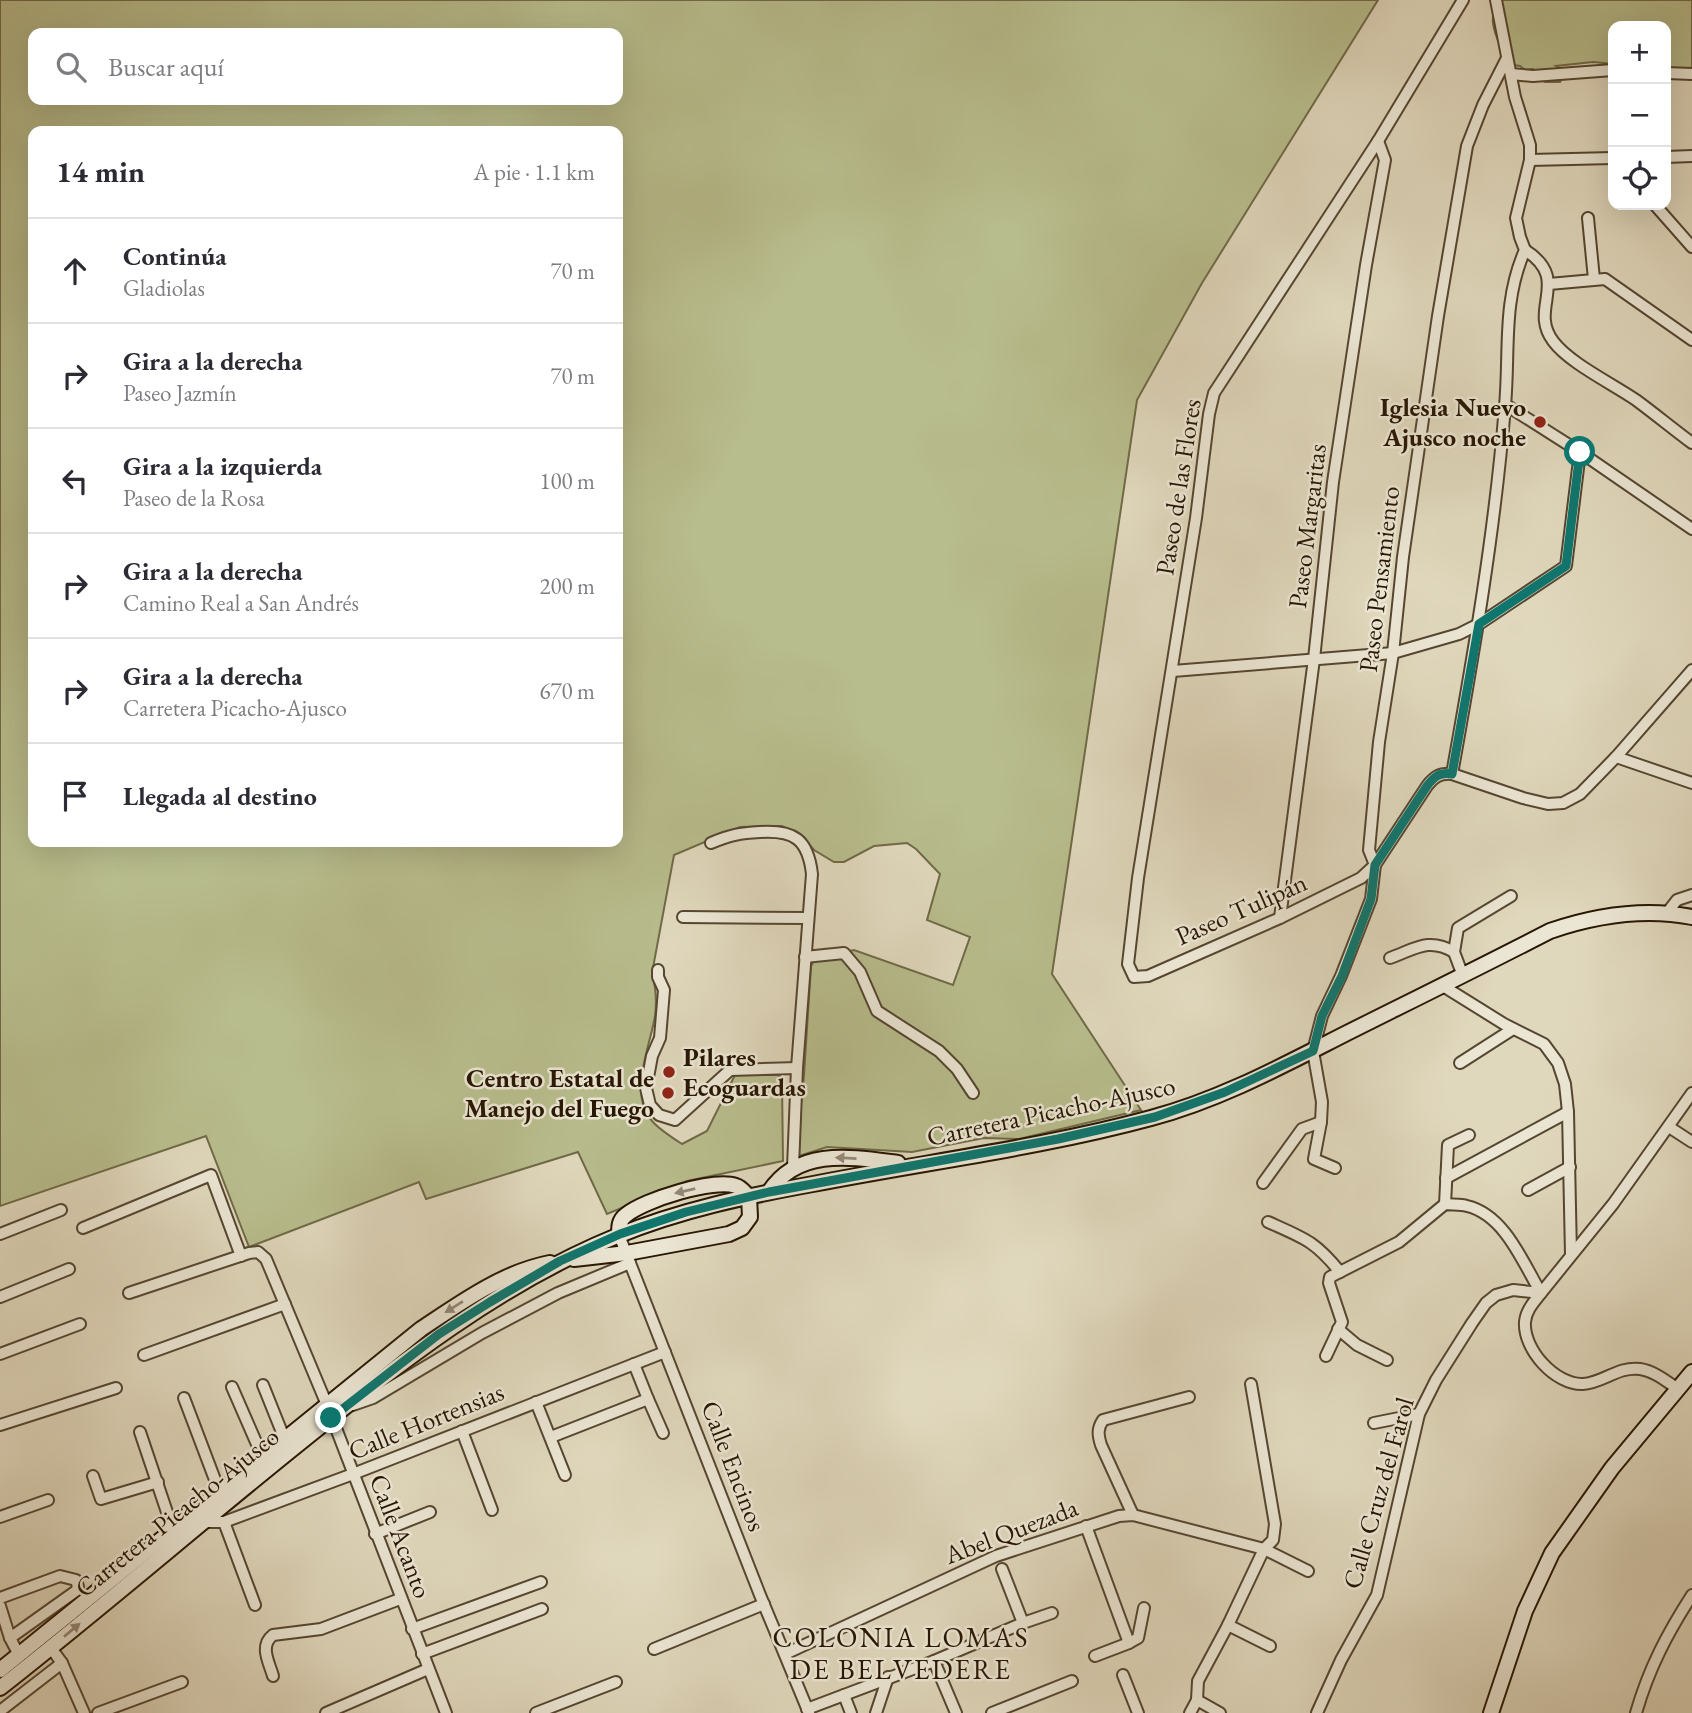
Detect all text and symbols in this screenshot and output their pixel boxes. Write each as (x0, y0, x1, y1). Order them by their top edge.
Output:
map controls (1608, 21, 1671, 210)
button: + (1608, 21, 1671, 84)
search box (28, 28, 623, 105)
icon: search (52, 48, 90, 86)
text: Buscar aquí (108, 50, 224, 84)
button: − (1608, 84, 1671, 147)
button: locate (1608, 147, 1671, 210)
text: 14 min (56, 152, 145, 191)
text: A pie · 1.1 km (473, 157, 595, 187)
text: Continúa (123, 239, 227, 273)
icon: ahead (56, 252, 94, 290)
text: 70 m (550, 256, 595, 286)
text: Gladiolas (123, 273, 205, 303)
text: Gira a la derecha (123, 344, 303, 378)
icon: right (56, 357, 94, 395)
text: 70 m (550, 361, 595, 391)
text: Paseo Jazmín (123, 378, 237, 408)
place label: Iglesia Nuevo Ajusco noche (1380, 390, 1526, 454)
street label: Paseo de las Flores (1147, 396, 1209, 578)
marker: Iglesia Nuevo Ajusco noche (1532, 414, 1548, 430)
route start (1564, 436, 1595, 467)
street label: Paseo Margaritas (1280, 442, 1334, 610)
text: Gira a la izquierda (123, 449, 322, 483)
icon: left (56, 462, 94, 500)
text: 100 m (539, 466, 595, 496)
text: Paseo de la Rosa (123, 483, 265, 513)
street label: Paseo Pensamiento (1351, 484, 1407, 674)
text: Gira a la derecha (123, 554, 303, 588)
icon: right (56, 567, 94, 605)
text: 200 m (539, 571, 595, 601)
text: Camino Real a San Andrés (123, 588, 359, 618)
text: Gira a la derecha (123, 659, 303, 693)
icon: right (56, 672, 94, 710)
text: 670 m (539, 676, 595, 706)
text: Carretera Picacho-Ajusco (123, 693, 347, 723)
icon: arrive (56, 777, 94, 815)
text: Llegada al destino (123, 779, 317, 813)
street label: Paseo Tulipán (1170, 865, 1312, 953)
place label: Pilares Ecoguardas (683, 1040, 806, 1104)
place label: Centro Estatal de Manejo del Fuego (464, 1061, 654, 1125)
marker: Pilares Ecoguardas (661, 1064, 677, 1080)
street label: Carretera Picacho-Ajusco (924, 1068, 1178, 1154)
marker: Centro Estatal de Manejo del Fuego (660, 1085, 676, 1101)
one-way arrow (835, 1153, 857, 1164)
one-way arrow (674, 1186, 696, 1197)
one-way arrow (444, 1301, 464, 1314)
street label: Calle Hortensias (343, 1374, 509, 1468)
street label: Calle Cruz del Farol (1334, 1393, 1422, 1593)
street label: Calle Encinos (694, 1396, 774, 1536)
route end (315, 1402, 346, 1433)
street label: Carretera Picacho-Ajusco (68, 1419, 286, 1605)
street label: Calle Acanto (362, 1469, 440, 1603)
street label: Abel Quezada (938, 1490, 1083, 1572)
district label: COLONIA LOMAS DE BELVEDERE (773, 1619, 1029, 1687)
one-way arrow (64, 1623, 81, 1638)

